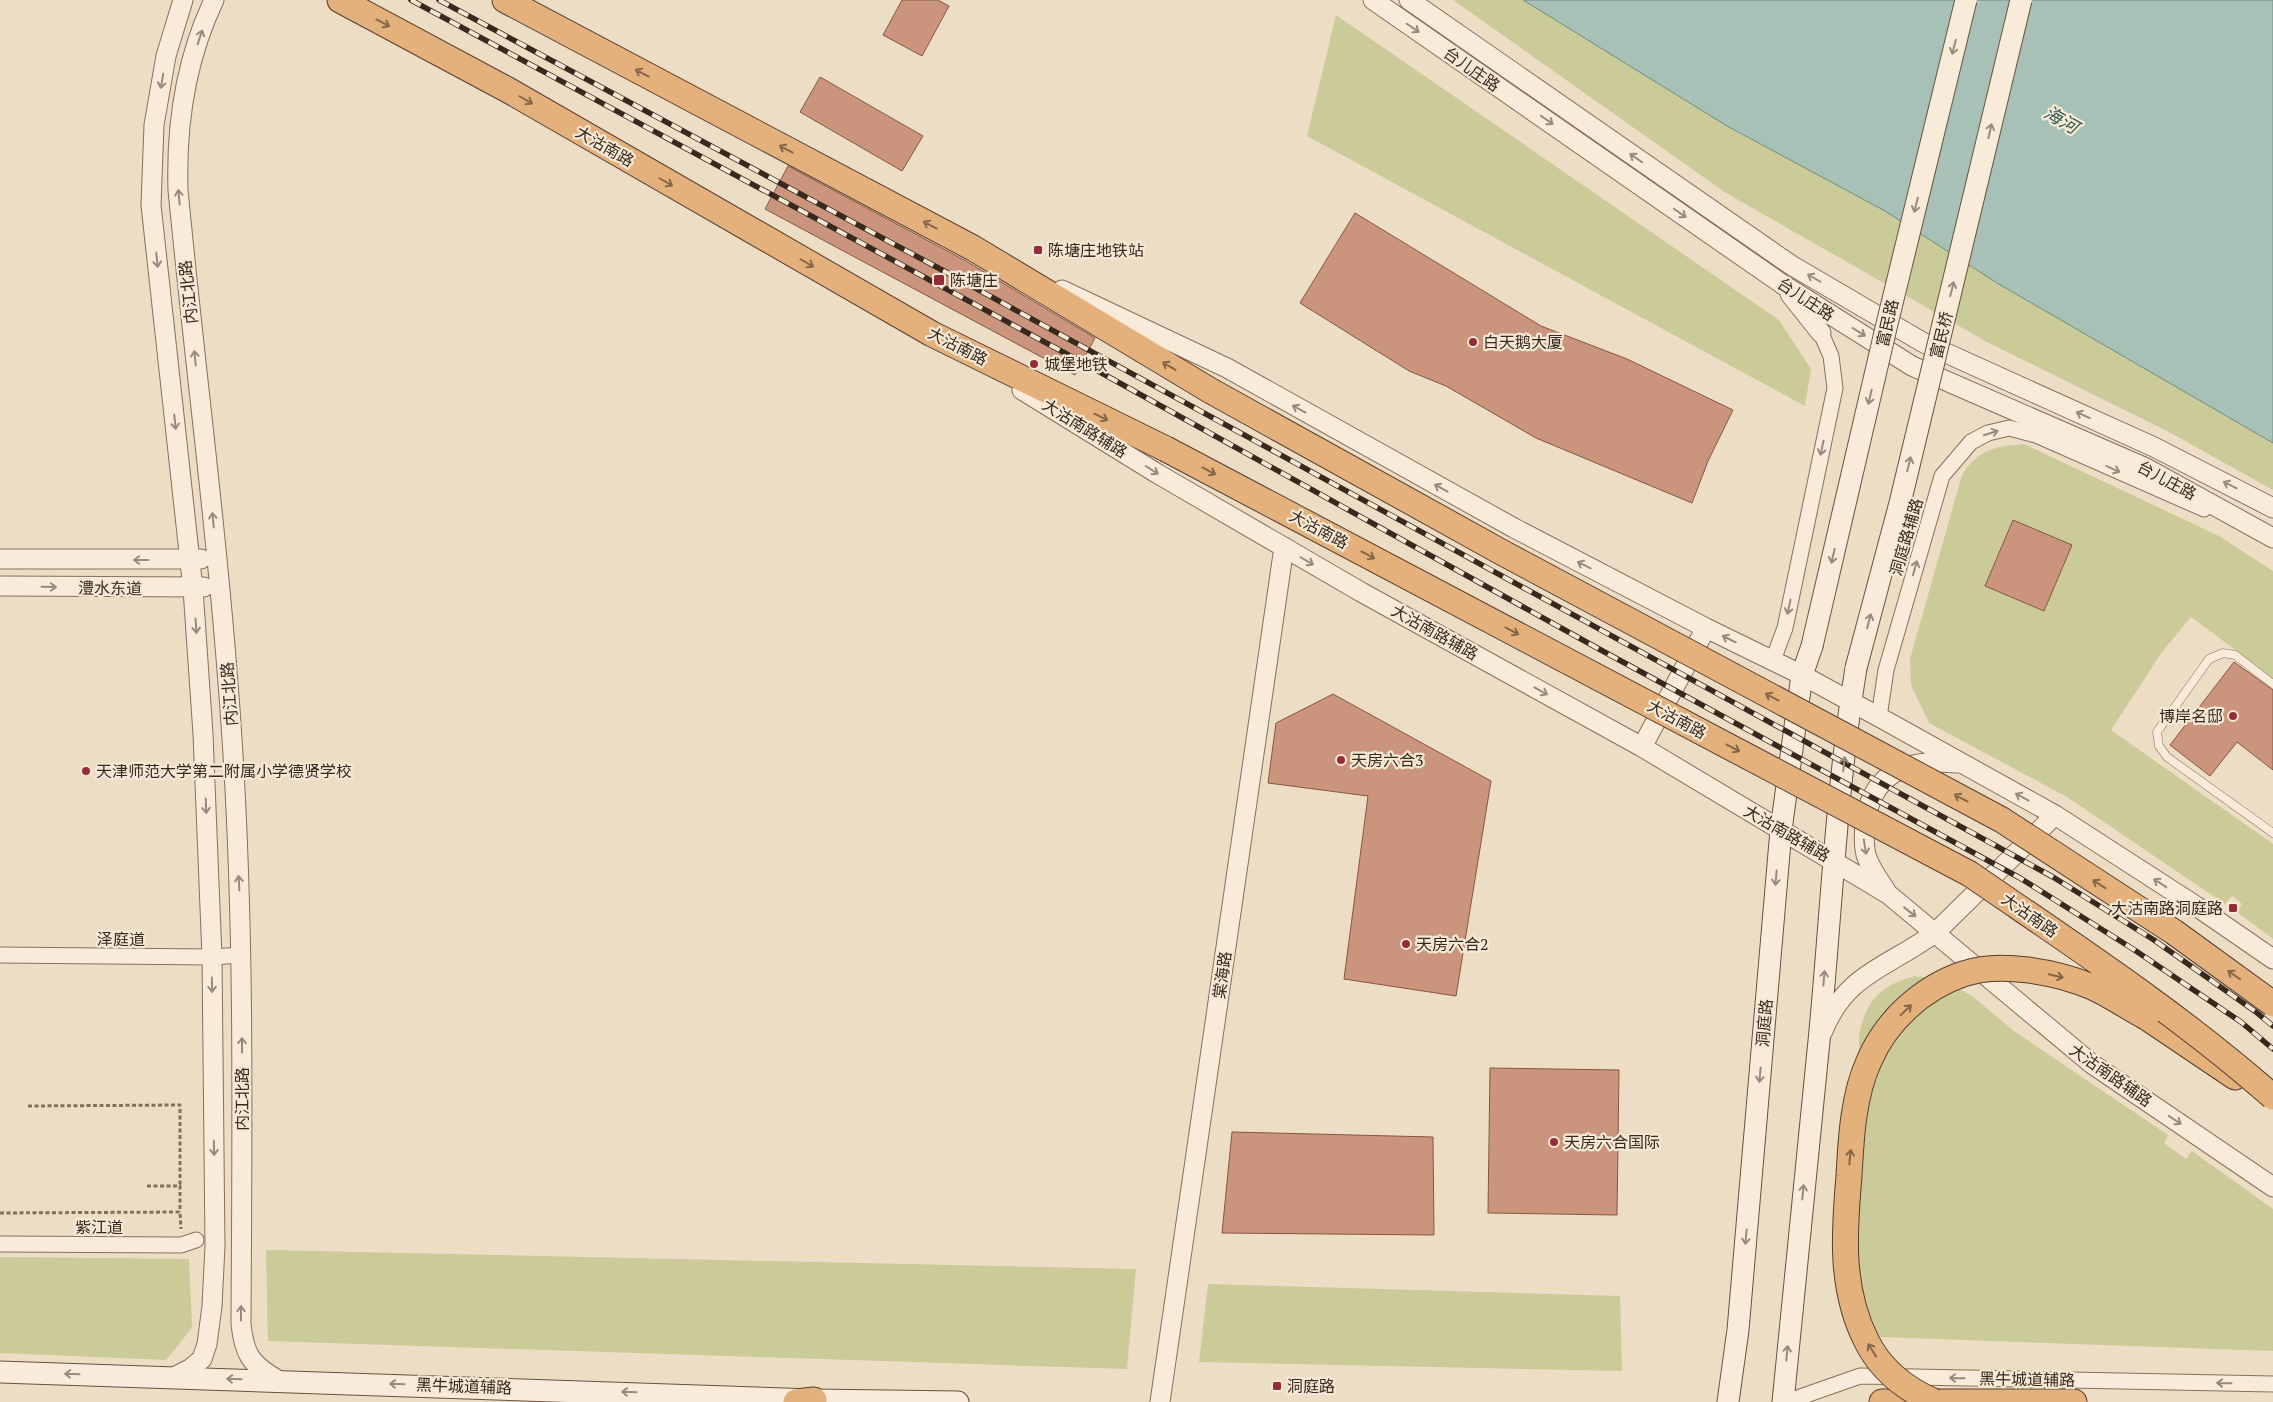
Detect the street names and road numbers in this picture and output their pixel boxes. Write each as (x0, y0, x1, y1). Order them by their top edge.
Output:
street label: 台儿庄路 (1439, 42, 1505, 96)
street label: 大沽南路 (572, 120, 638, 172)
street label: 内江北路 (174, 259, 202, 325)
street label: 台儿庄路 (1773, 272, 1839, 326)
street label: 富民路 (1871, 297, 1903, 349)
street label: 富民桥 (1925, 309, 1957, 361)
street label: 大沽南路 (924, 322, 992, 370)
street label: 大沽南路辅路 (1038, 393, 1132, 463)
street label: 台儿庄路 (2134, 455, 2200, 505)
street label: 洞庭路辅路 (1884, 496, 1928, 578)
street label: 大沽南路 (1286, 504, 1352, 554)
street label: 澧水东道 (78, 576, 142, 600)
street label: 大沽南路辅路 (1388, 599, 1482, 665)
street label: 内江北路 (216, 661, 242, 727)
street label: 大沽南路 (1644, 694, 1710, 744)
street label: 大沽南路辅路 (1740, 799, 1834, 867)
street label: 大沽南路 (1997, 888, 2063, 942)
street label: 泽庭道 (97, 928, 145, 950)
street label: 棠海路 (1208, 950, 1236, 1000)
street label: 洞庭路 (1751, 998, 1777, 1048)
street label: 大沽南路辅路 (2065, 1038, 2157, 1112)
street label: 内江北路 (231, 1067, 253, 1131)
street label: 紫江道 (75, 1216, 123, 1238)
street label: 黑牛城道辅路 (1979, 1367, 2075, 1391)
street label: 黑牛城道辅路 (416, 1373, 512, 1399)

